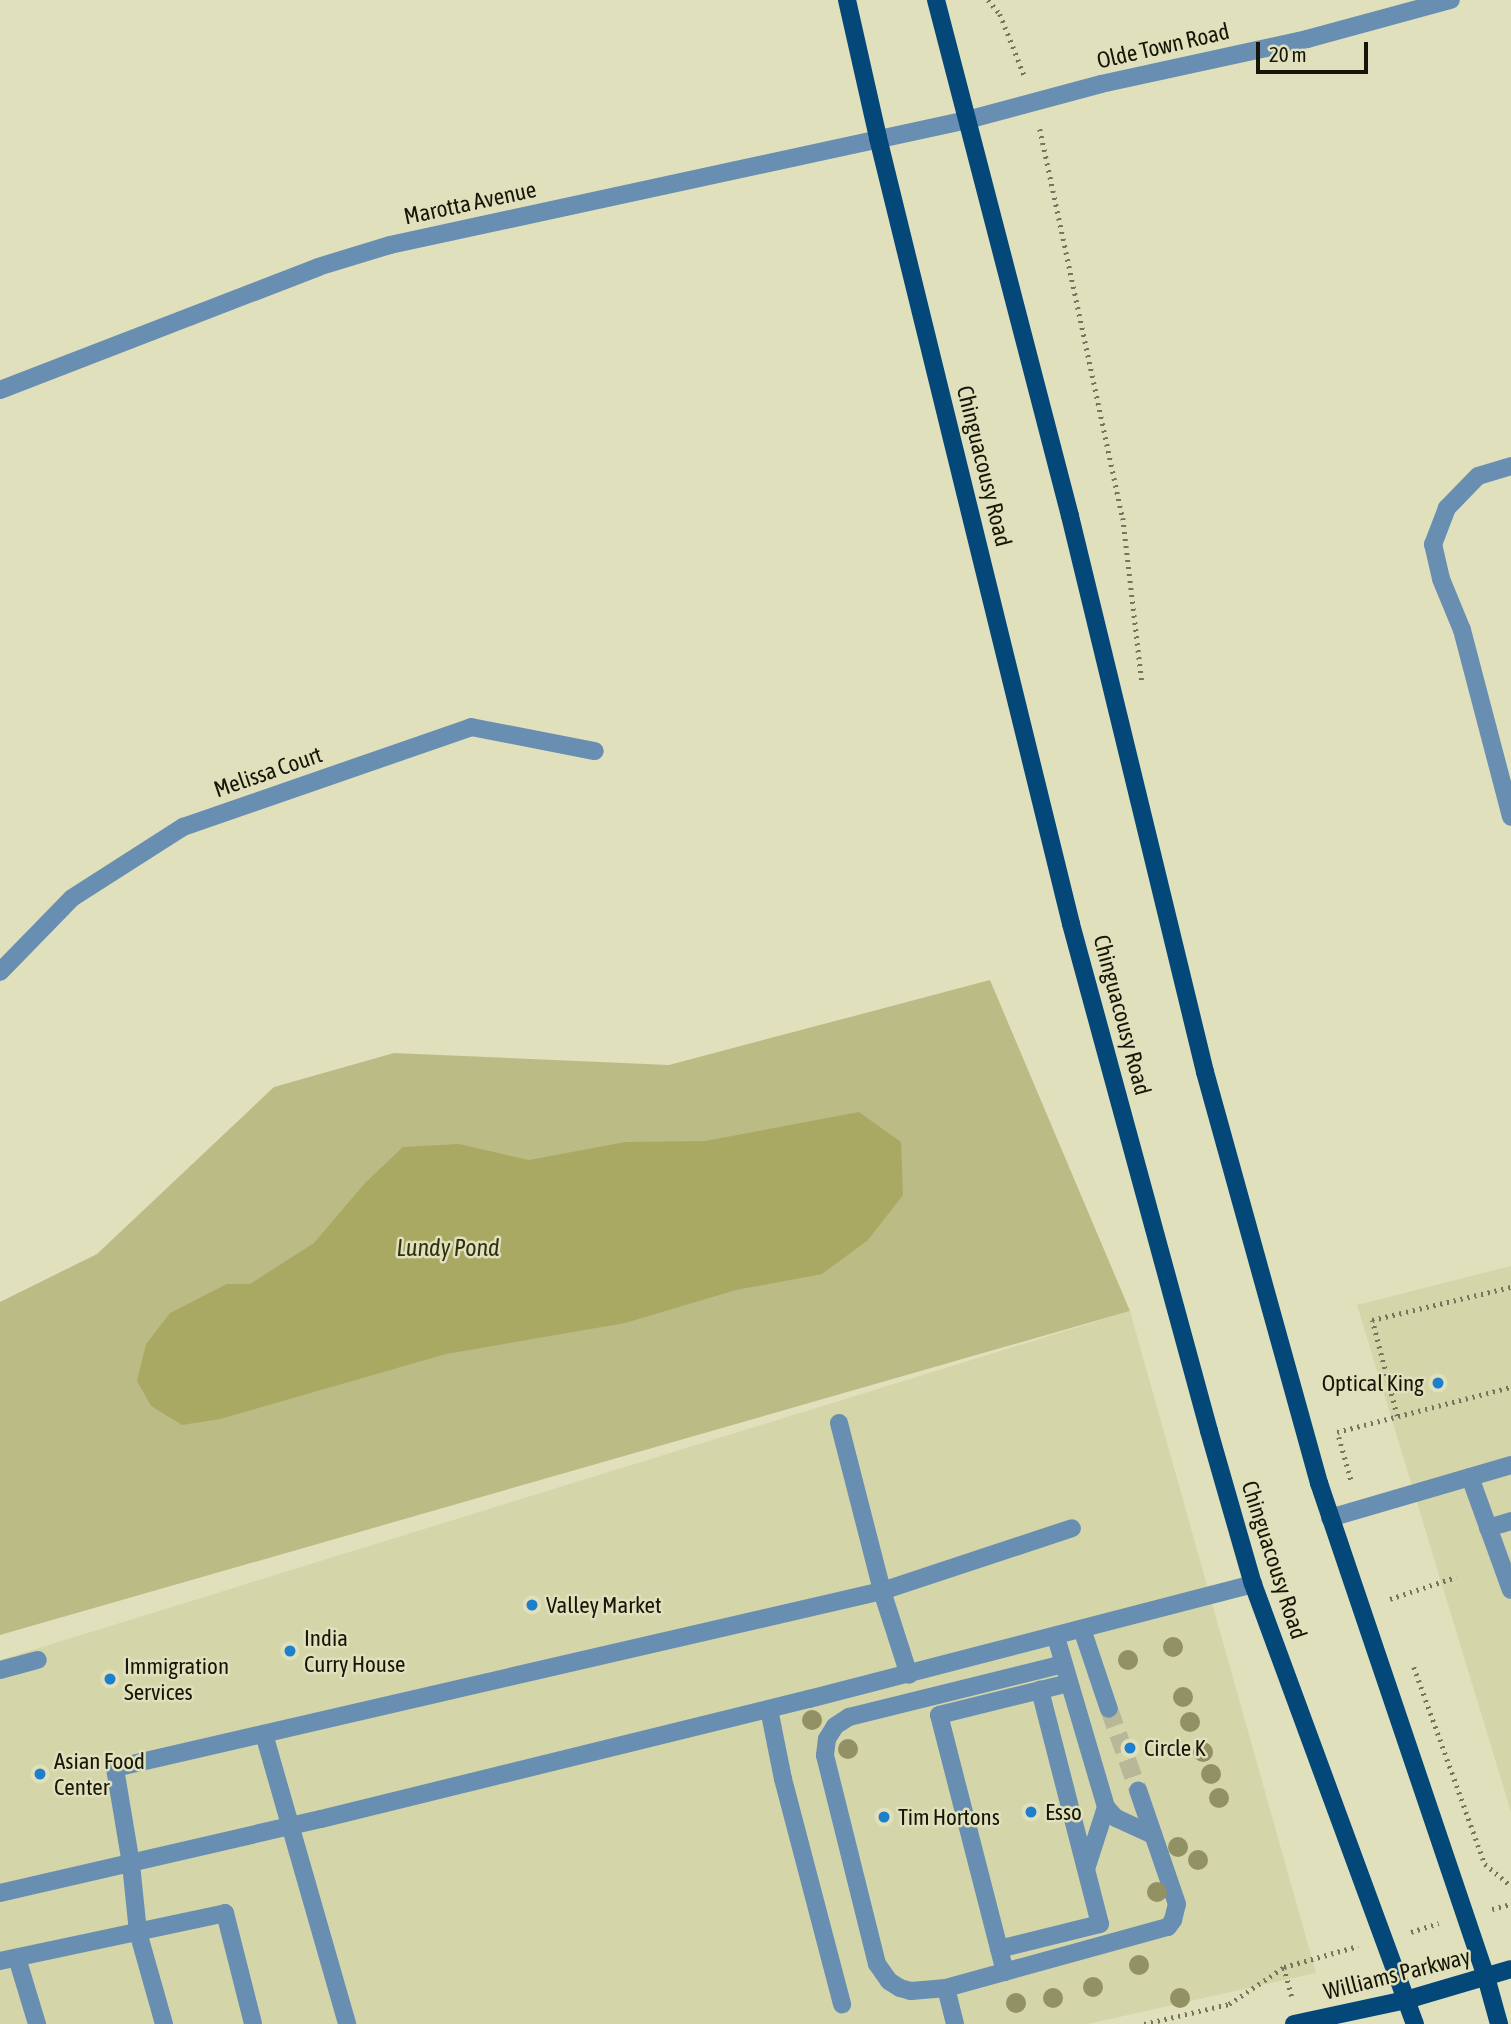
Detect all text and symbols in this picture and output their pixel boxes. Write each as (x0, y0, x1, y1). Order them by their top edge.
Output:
street label: Olde Town Road (1094, 17, 1232, 75)
scale bar (1259, 28, 1371, 72)
text: 20 m (1269, 42, 1307, 66)
street label: Marotta Avenue (401, 176, 539, 230)
street label: Chinguacousy Road (951, 383, 1017, 549)
street label: Melissa Court (210, 741, 326, 803)
street label: Chinguacousy Road (1087, 932, 1157, 1098)
water label: Lundy Pond (397, 1234, 499, 1262)
place label: Optical King (1322, 1369, 1424, 1397)
marker: Optical King (1430, 1375, 1446, 1391)
street label: Chinguacousy Road (1235, 1477, 1313, 1643)
place label: Valley Market (546, 1591, 662, 1619)
marker: Valley Market (524, 1597, 540, 1613)
place label: India Curry House (304, 1624, 405, 1678)
marker: India Curry House (282, 1643, 298, 1659)
place label: Immigration Services (124, 1652, 229, 1706)
marker: Immigration Services (102, 1671, 118, 1687)
place label: Circle K (1144, 1734, 1206, 1762)
marker: Circle K (1122, 1740, 1138, 1756)
place label: Asian Food Center (54, 1747, 145, 1801)
marker: Asian Food Center (32, 1766, 48, 1782)
place label: Esso (1045, 1798, 1082, 1826)
place label: Tim Hortons (898, 1803, 1000, 1831)
marker: Esso (1023, 1804, 1039, 1820)
marker: Tim Hortons (876, 1809, 892, 1825)
street label: Williams Parkway (1321, 1942, 1473, 2006)

